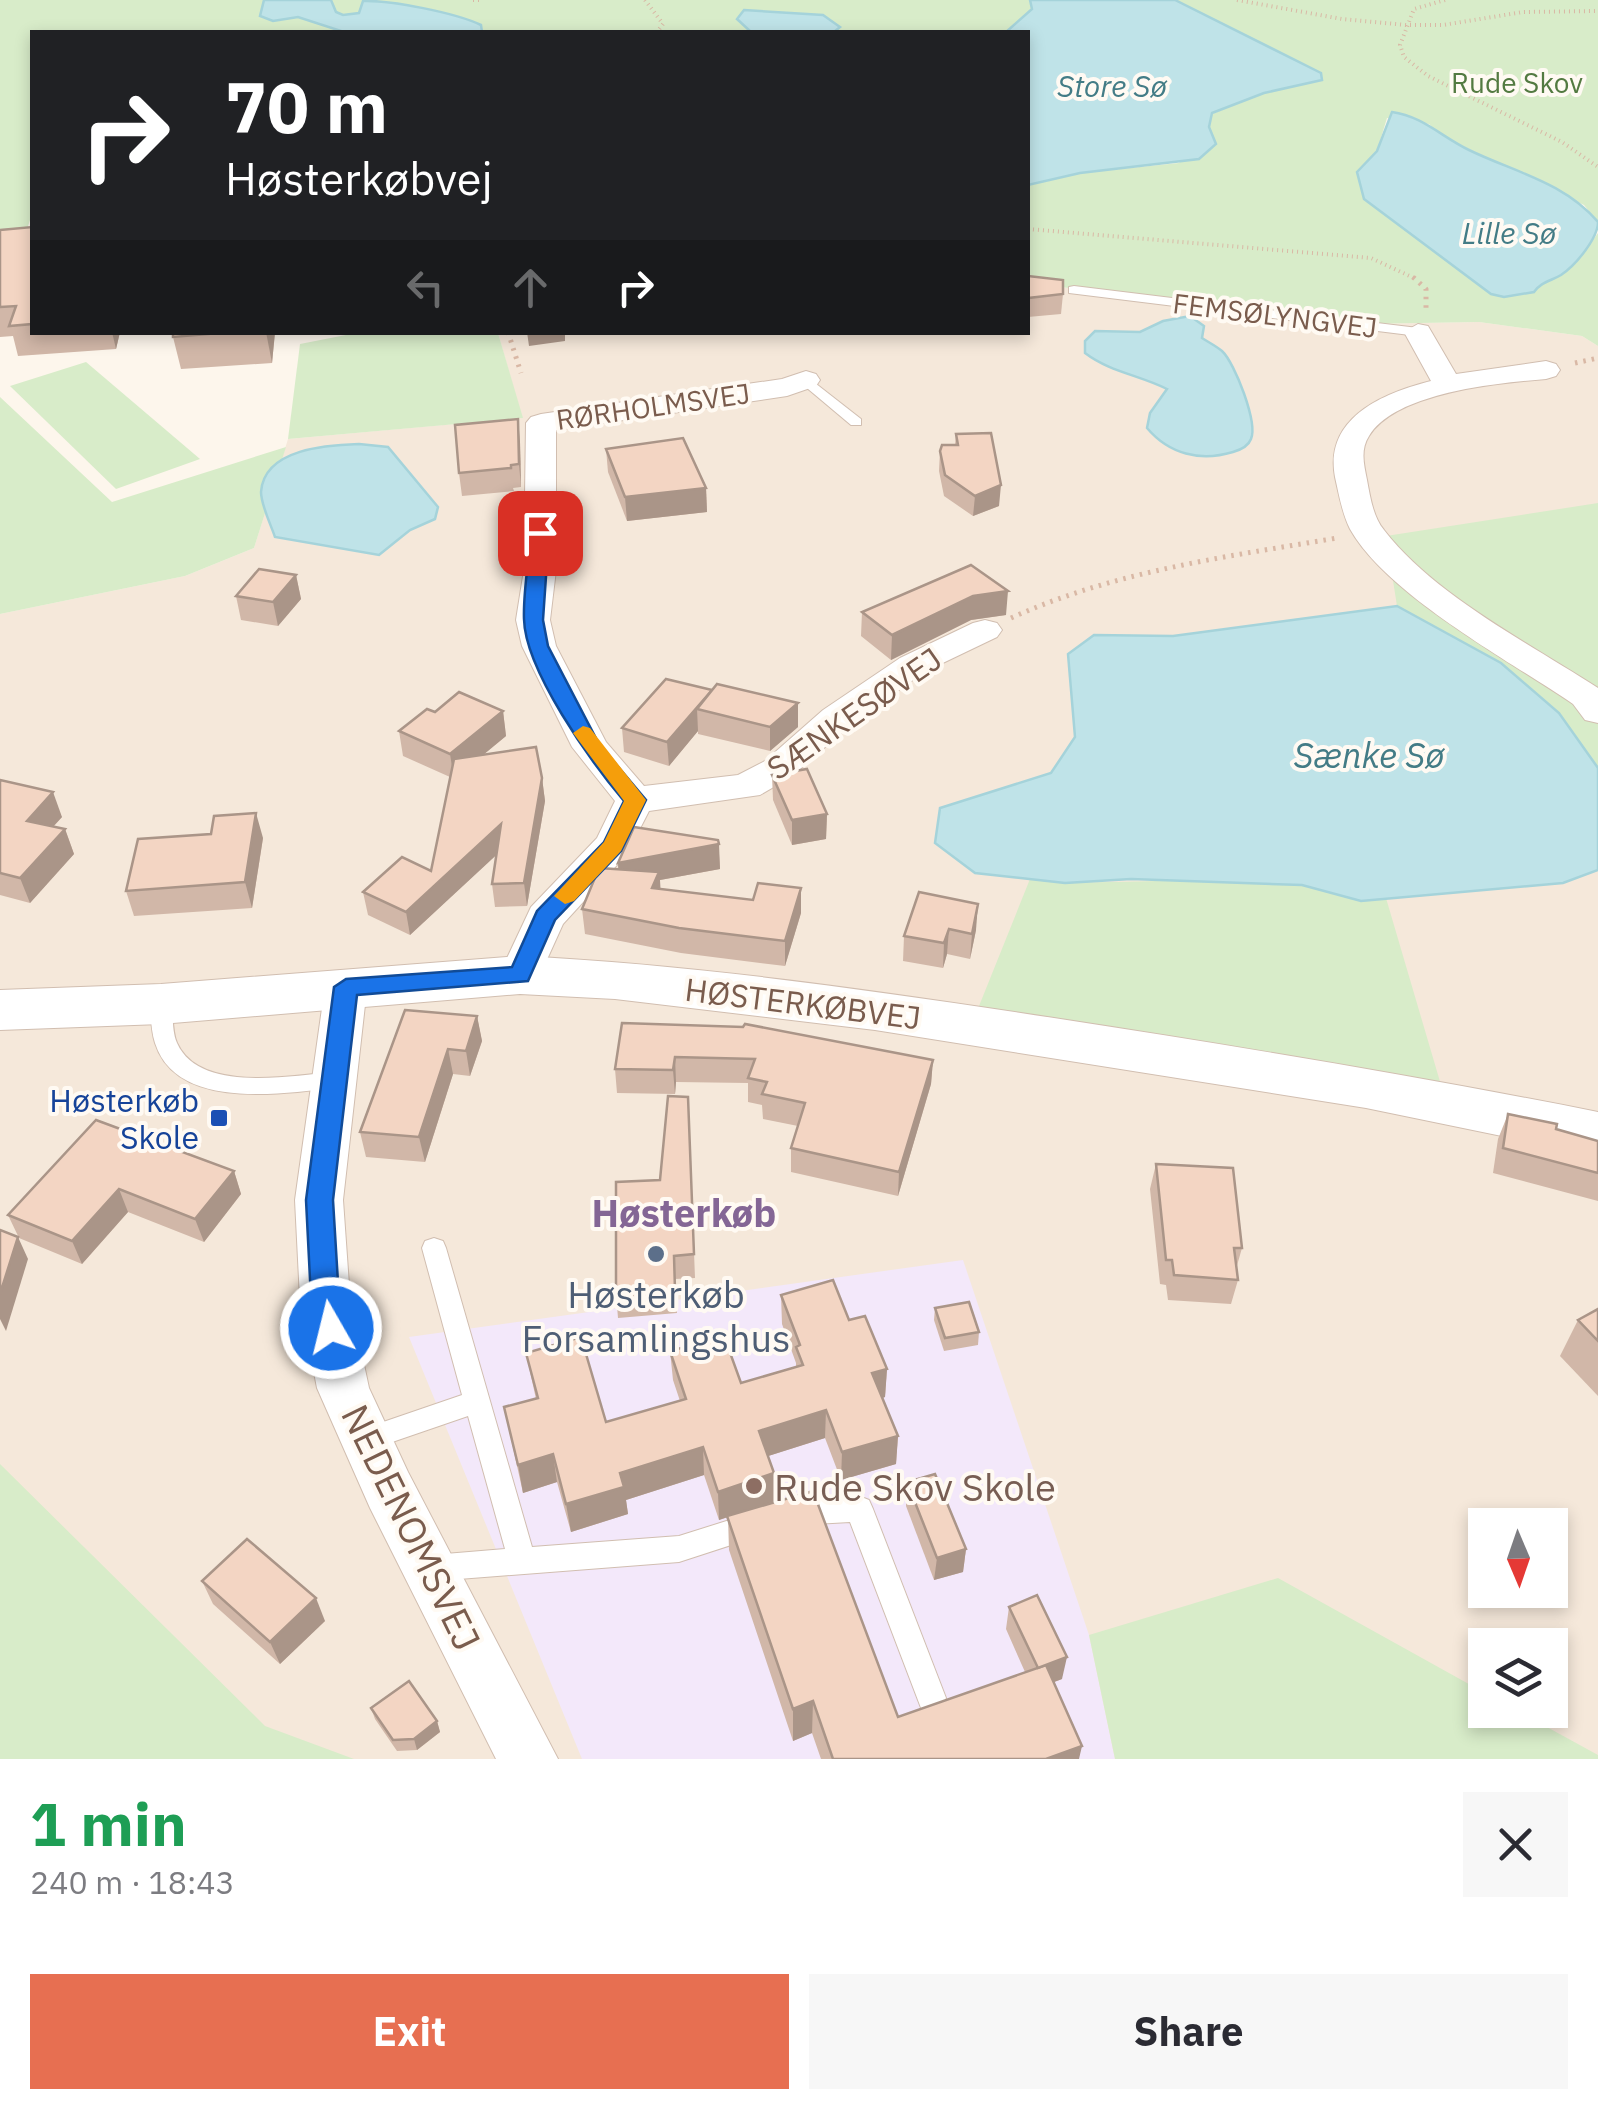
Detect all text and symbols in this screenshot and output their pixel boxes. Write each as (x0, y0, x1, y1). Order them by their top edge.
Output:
text: 70 m (225, 61, 388, 152)
park label: Rude Skov (1451, 64, 1583, 101)
water label: Store Sø (1057, 66, 1169, 105)
icon: right (60, 70, 190, 200)
text: Høsterkøbvej (225, 149, 493, 207)
water label: Lille Sø (1462, 213, 1558, 252)
icon: left (398, 260, 453, 315)
icon: ahead (503, 260, 558, 315)
icon: right (608, 260, 663, 315)
street label: FEMSØLYNGVEJ (1171, 284, 1379, 346)
street label: RØRHOLMSVEJ (554, 374, 752, 438)
pin (498, 491, 583, 576)
icon: arrive (513, 506, 568, 561)
street label: SÆNKESØVEJ (758, 637, 950, 789)
water label: Sænke Sø (1293, 732, 1445, 778)
street label: HØSTERKØBVEJ (683, 968, 923, 1038)
place label: Høsterkøb Skole (49, 1079, 199, 1158)
marker: Høsterkøb Skole (208, 1107, 230, 1129)
district label: Høsterkøb (592, 1188, 776, 1237)
marker: Høsterkøb Forsamlingshus (645, 1243, 667, 1265)
place label: Høsterkøb Forsamlingshus (521, 1269, 791, 1362)
position arrow (279, 1276, 383, 1380)
street label: NEDENOMSVEJ (331, 1396, 493, 1658)
place label: Rude Skov Skole (774, 1462, 1056, 1511)
marker: Rude Skov Skole (743, 1475, 765, 1497)
north arrow (1468, 1508, 1568, 1608)
map controls (1468, 1508, 1568, 1728)
button: layers (1468, 1628, 1568, 1728)
text: 1 min (30, 1784, 187, 1863)
button: close (1463, 1792, 1568, 1897)
text: 240 m · 18:43 (30, 1861, 235, 1903)
button: Exit (30, 1974, 789, 2089)
button: Share (809, 1974, 1568, 2089)

